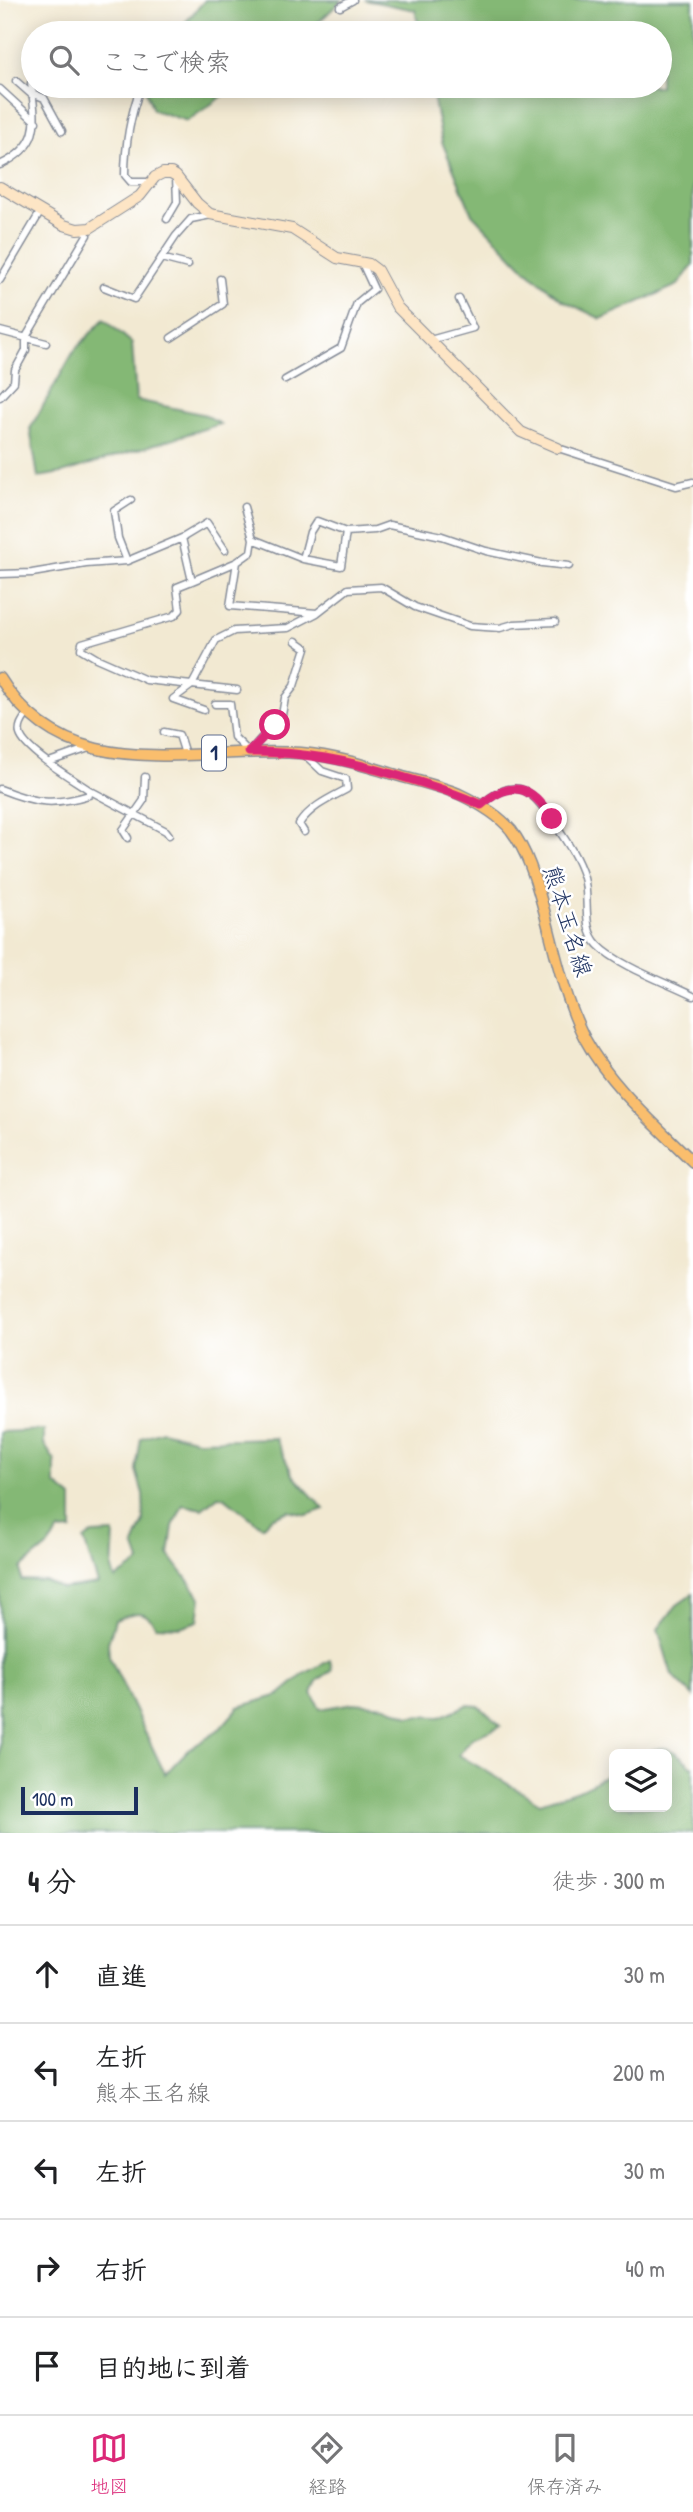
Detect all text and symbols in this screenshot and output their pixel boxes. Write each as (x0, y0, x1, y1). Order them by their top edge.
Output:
search box (21, 21, 672, 98)
icon: search (45, 41, 83, 79)
text: ここで検索 (101, 44, 231, 79)
route start (259, 709, 290, 740)
road number: 1 (202, 736, 226, 770)
route end (536, 803, 567, 834)
street label: 熊本玉名線 (537, 861, 600, 980)
map controls (609, 1749, 672, 1812)
button: layers (609, 1749, 672, 1812)
scale bar (21, 1784, 138, 1816)
text: 100 m (32, 1786, 73, 1812)
text: 4 分 (28, 1861, 76, 1901)
text: 徒歩 · 300 m (552, 1865, 665, 1896)
icon: ahead (28, 1955, 66, 1993)
text: 直進 (95, 1958, 147, 1993)
text: 30 m (623, 1959, 665, 1990)
text: 左折 (95, 2039, 147, 2074)
icon: left (28, 2053, 66, 2091)
text: 200 m (613, 2057, 665, 2088)
text: 熊本玉名線 (95, 2077, 210, 2108)
icon: left (28, 2151, 66, 2189)
text: 左折 (95, 2154, 147, 2189)
text: 30 m (623, 2155, 665, 2186)
icon: right (28, 2249, 66, 2287)
text: 右折 (95, 2252, 147, 2287)
text: 40 m (625, 2253, 665, 2284)
icon: arrive (28, 2347, 66, 2385)
text: 目的地に到着 (95, 2350, 251, 2385)
tab: 地図 (90, 2429, 128, 2499)
tab: 経路 (308, 2429, 347, 2499)
tab: 保存済み (527, 2429, 603, 2499)

